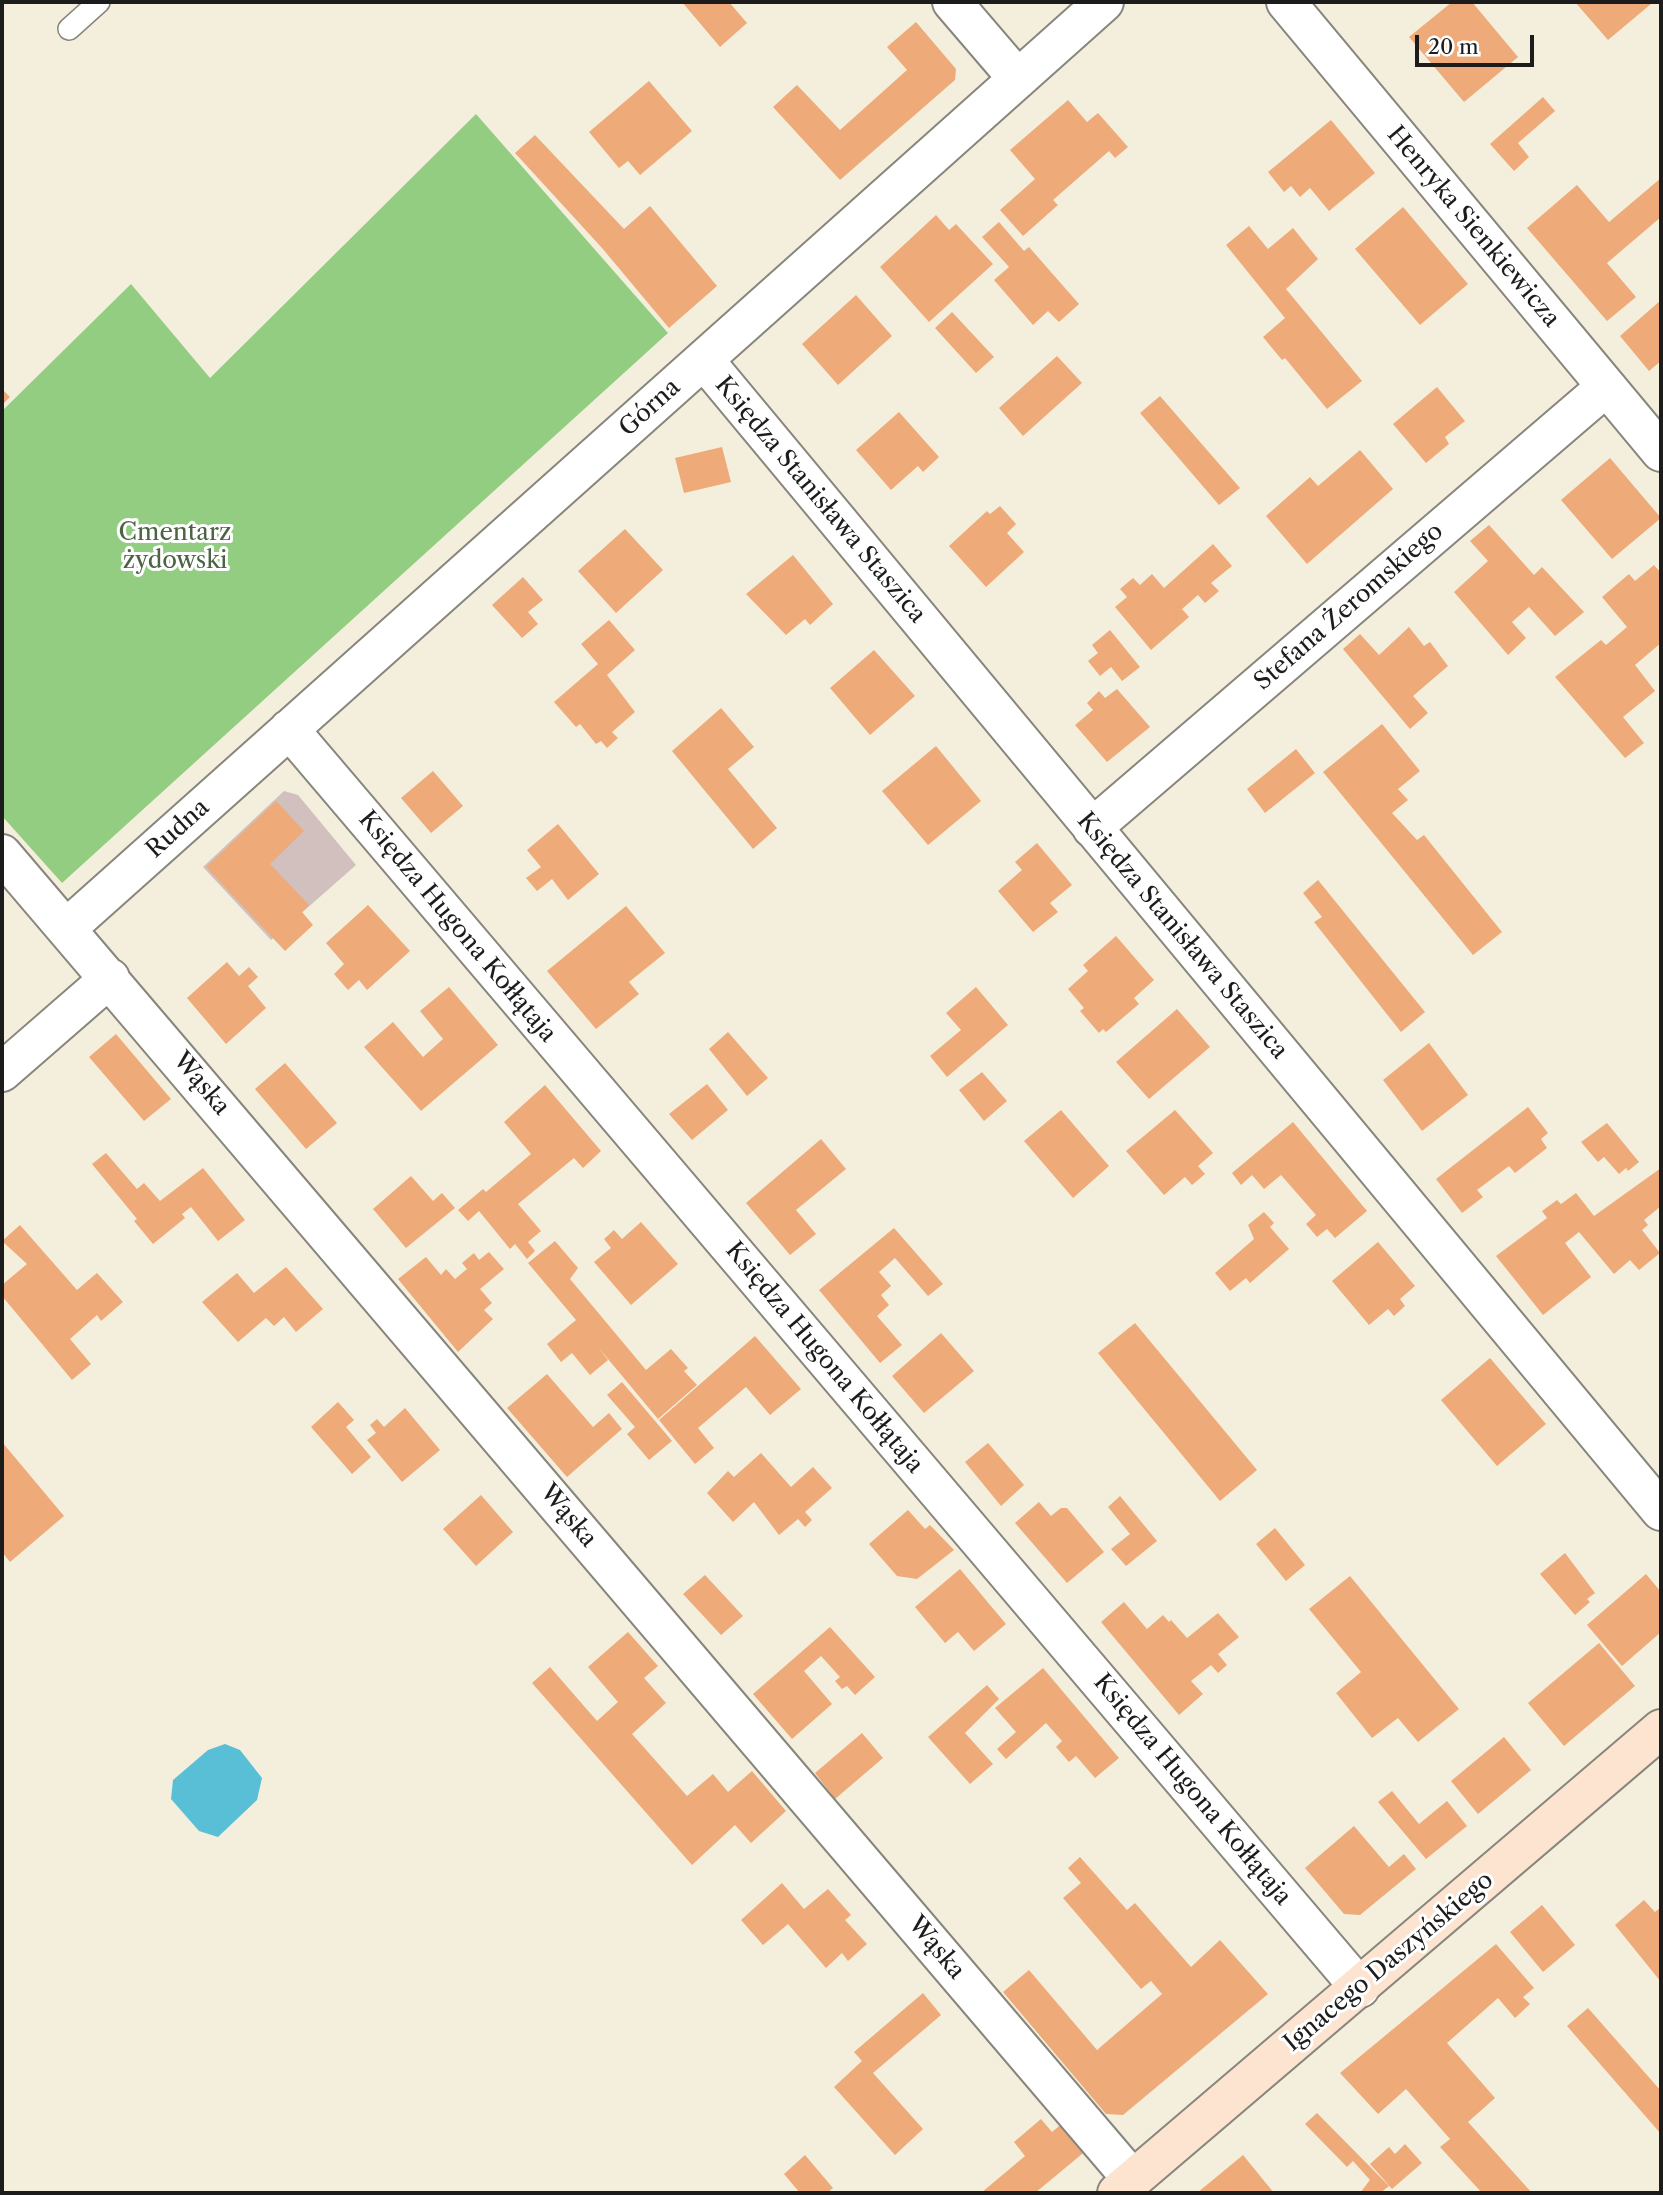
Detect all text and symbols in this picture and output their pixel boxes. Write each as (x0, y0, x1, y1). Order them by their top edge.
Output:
scale bar (1418, 21, 1537, 65)
text: 20 m (1428, 34, 1479, 59)
street label: Henryka Sienkiewicza (1381, 121, 1565, 333)
street label: Księdza Stanisława Staszica (708, 371, 932, 629)
street label: Górna (614, 373, 686, 443)
street label: Stefana Żeromskiego (1249, 517, 1449, 697)
park label: Cmentarz żydowski (119, 519, 231, 575)
street label: Rudna (141, 793, 215, 865)
street label: Księdza Hugona Kołłątaja (352, 806, 562, 1048)
street label: Księdza Stanisława Staszica (1070, 807, 1294, 1065)
street label: Wąska (166, 1047, 236, 1121)
street label: Księdza Hugona Kołłątaja (719, 1237, 929, 1479)
street label: Wąska (533, 1479, 603, 1553)
street label: Księdza Hugona Kołłątaja (1087, 1669, 1297, 1911)
street label: Ignacego Daszyńskiego (1279, 1866, 1499, 2058)
street label: Wąska (901, 1911, 971, 1985)

